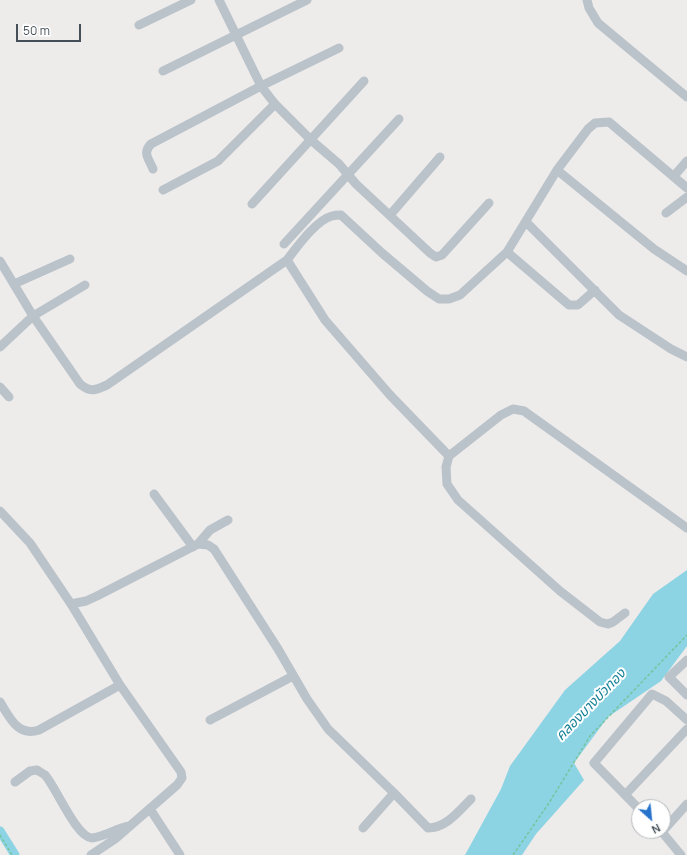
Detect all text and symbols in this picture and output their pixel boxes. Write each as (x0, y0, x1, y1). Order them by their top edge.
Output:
scale bar (18, 16, 83, 42)
text: 50 m (23, 22, 50, 39)
water label: คลองบางบัวทอง (553, 666, 629, 744)
north arrow (631, 799, 671, 839)
text: N (649, 821, 663, 838)

